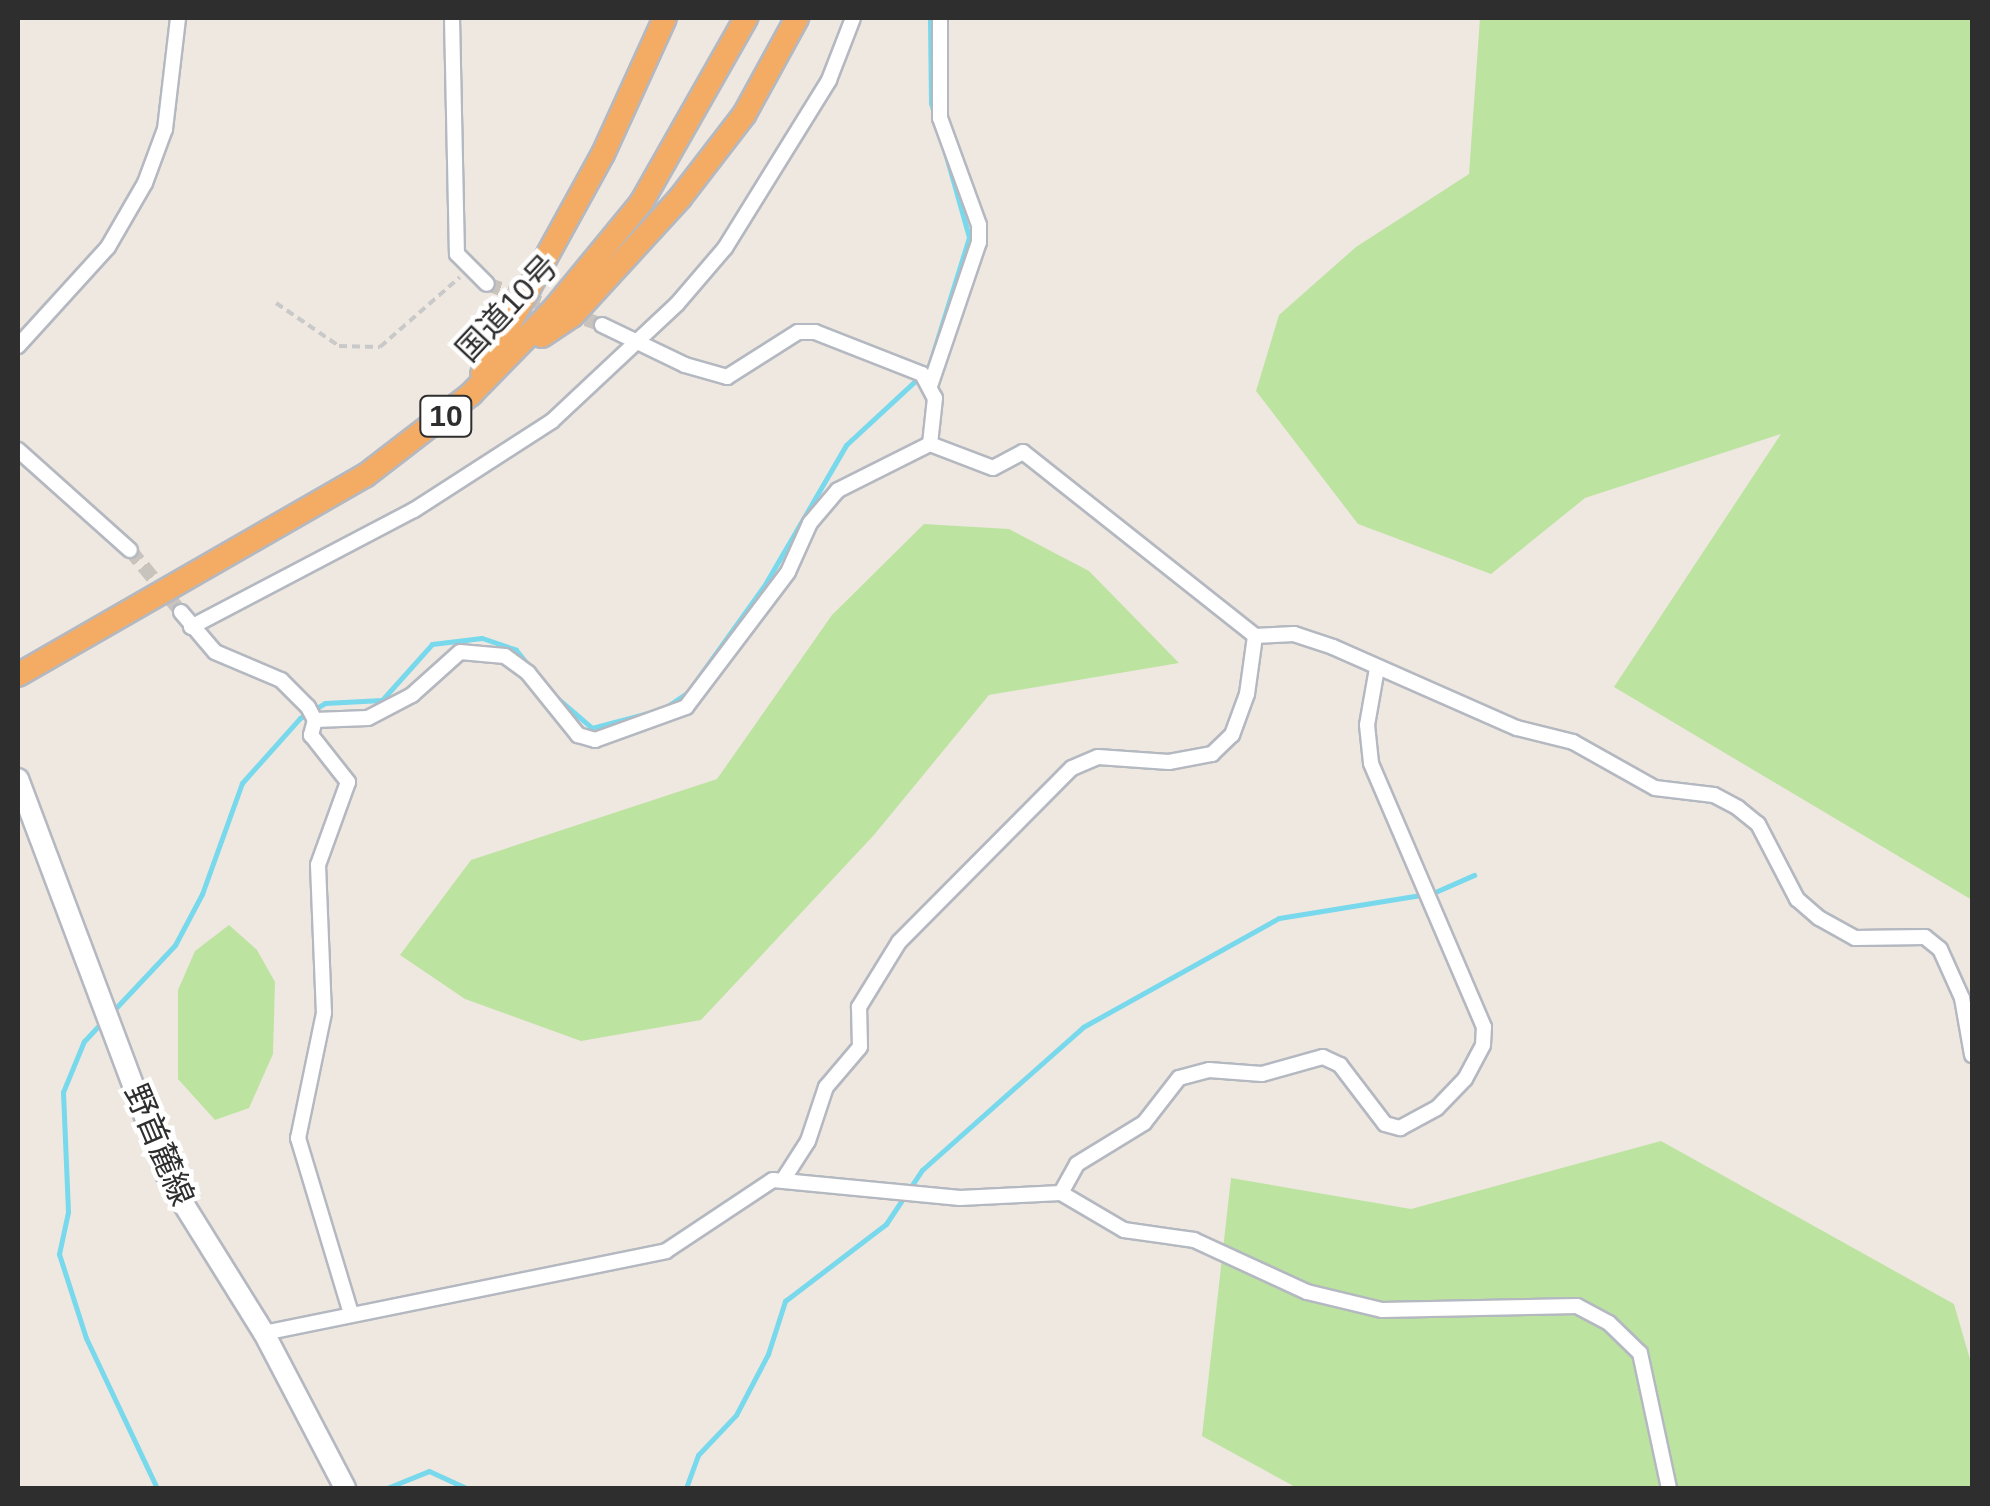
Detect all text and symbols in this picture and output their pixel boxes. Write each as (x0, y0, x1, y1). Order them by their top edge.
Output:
street label: 国道10号 (448, 247, 566, 369)
road number: 10 (418, 391, 474, 441)
street label: 野首麓線 (116, 1079, 202, 1211)

